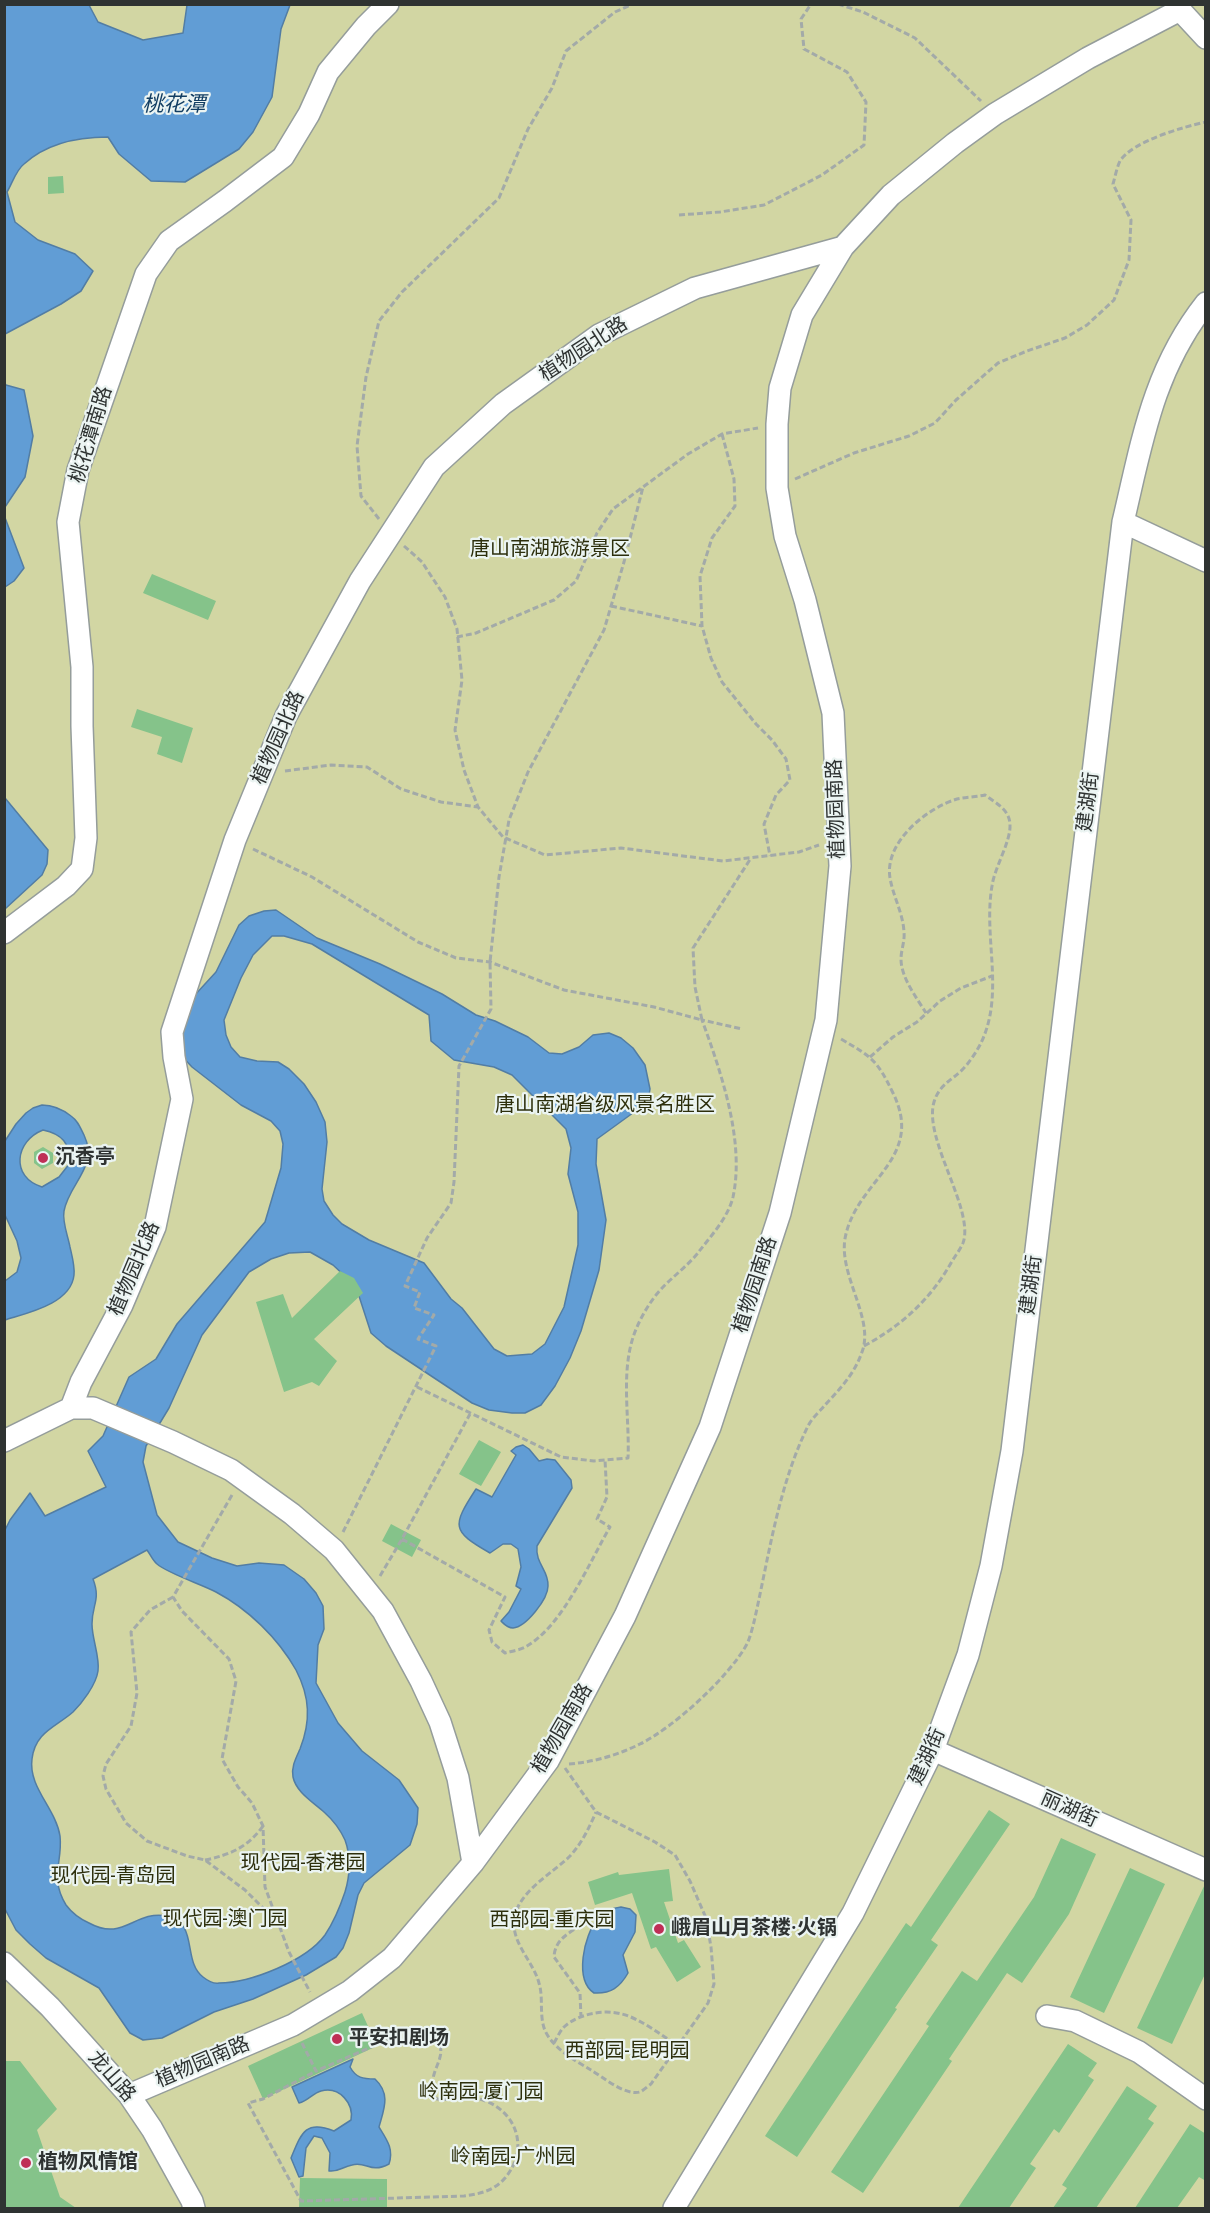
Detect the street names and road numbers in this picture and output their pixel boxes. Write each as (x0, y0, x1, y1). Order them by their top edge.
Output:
street label: 植物园北路 (536, 313, 632, 387)
street label: 桃花潭南路 (66, 384, 118, 486)
street label: 植物园北路 (248, 687, 310, 789)
street label: 植物园南路 (823, 759, 851, 859)
street label: 建湖街 (1073, 771, 1105, 833)
street label: 植物园北路 (104, 1218, 166, 1320)
street label: 植物园南路 (729, 1234, 783, 1336)
street label: 建湖街 (1016, 1254, 1048, 1316)
street label: 植物园南路 (528, 1680, 598, 1778)
street label: 建湖街 (905, 1725, 951, 1789)
street label: 丽湖街 (1037, 1787, 1101, 1833)
street label: 植物园南路 (152, 2032, 254, 2094)
street label: 龙山路 (82, 2046, 140, 2108)

